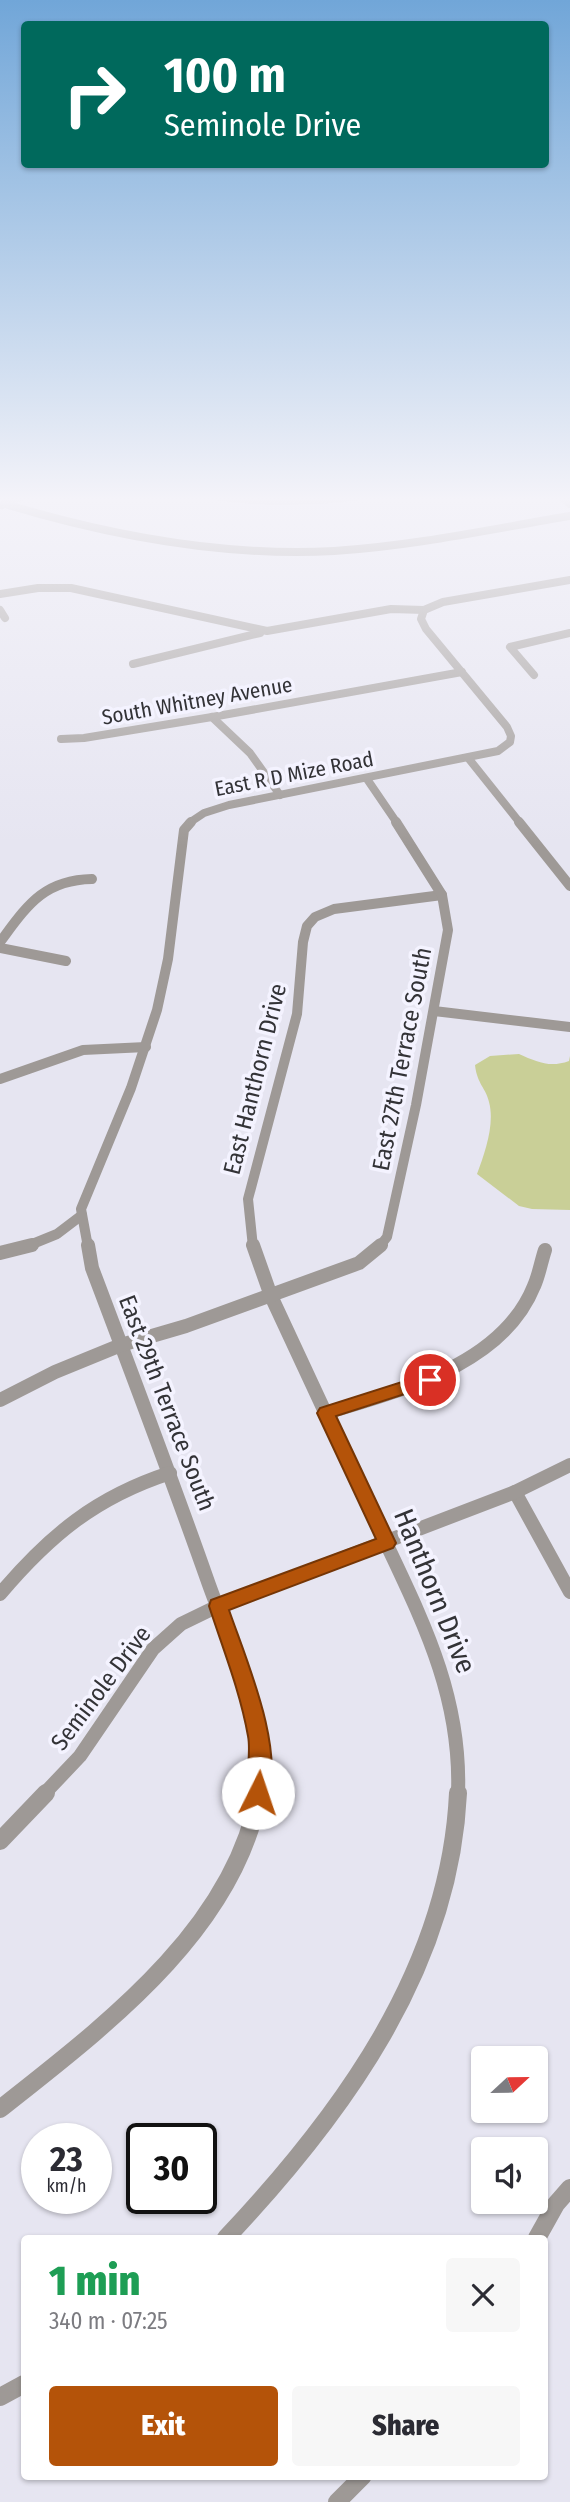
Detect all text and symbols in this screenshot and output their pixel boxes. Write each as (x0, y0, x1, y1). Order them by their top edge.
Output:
text: 100 m (164, 46, 286, 105)
icon: right (49, 49, 140, 140)
text: Seminole Drive (164, 106, 361, 144)
street label: South Whitney Avenue (100, 671, 294, 731)
street label: East R D Mize Road (212, 746, 376, 802)
street label: East 27th Terrace South (367, 945, 437, 1173)
street label: East Hanthorn Drive (218, 981, 292, 1177)
street label: East 29th Terrace South (113, 1291, 221, 1515)
pin (400, 1350, 460, 1410)
icon: arrive (411, 1361, 449, 1399)
street label: Hanthorn Drive (387, 1504, 483, 1678)
street label: Seminole Drive (45, 1620, 157, 1756)
position arrow (221, 1756, 295, 1830)
north arrow (471, 2046, 548, 2123)
map controls (471, 2046, 548, 2214)
speed limit sign: 30 (126, 2123, 217, 2214)
button: sound (471, 2137, 548, 2214)
text: 23 (50, 2138, 83, 2180)
text: km/h (46, 2175, 87, 2197)
text: 1 min (49, 2256, 140, 2306)
button: close (446, 2258, 520, 2332)
text: 340 m · 07:25 (49, 2307, 168, 2335)
button: Exit (49, 2386, 278, 2466)
button: Share (292, 2386, 520, 2466)

